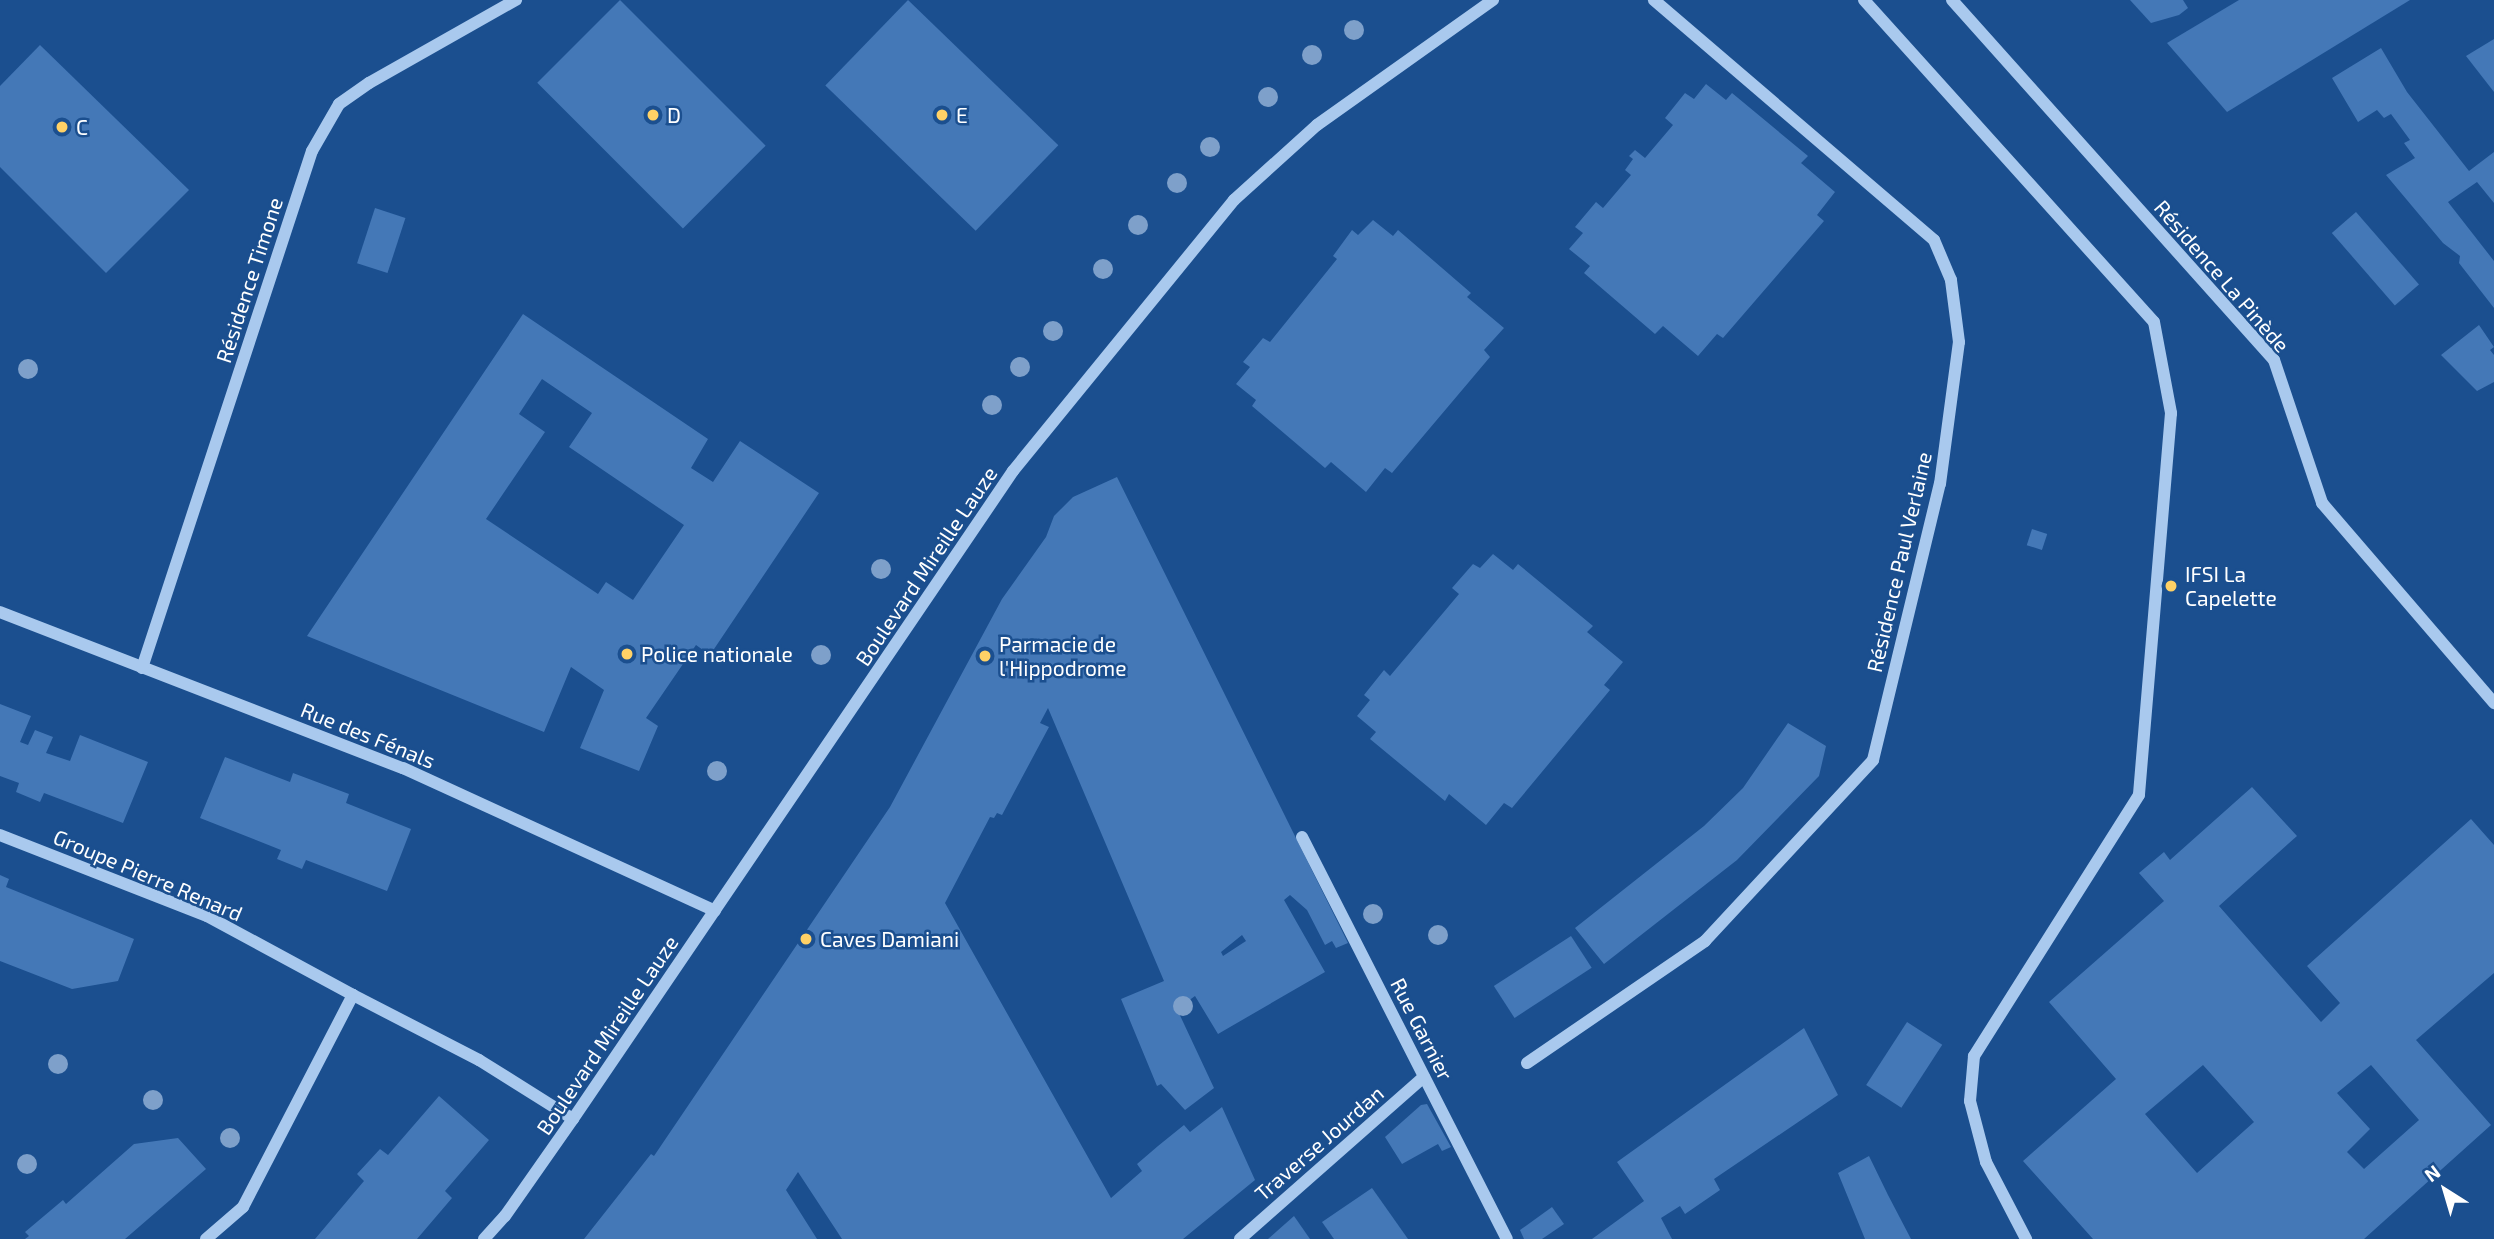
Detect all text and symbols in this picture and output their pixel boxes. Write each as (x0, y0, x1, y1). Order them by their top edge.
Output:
place label: D (667, 102, 681, 128)
place label: E (956, 102, 968, 128)
marker: D (645, 107, 661, 123)
marker: E (934, 107, 950, 123)
place label: C (76, 114, 88, 140)
marker: C (54, 119, 70, 135)
street label: Résidence Timone (210, 194, 288, 366)
street label: Résidence La Pinède (2149, 195, 2295, 357)
street label: Résidence Paul Verlaine (1861, 449, 1937, 675)
street label: Boulevard Mireille Lauze (850, 462, 1002, 670)
place label: IFSI La Capelette (2185, 561, 2277, 611)
marker: IFSI La Capelette (2163, 578, 2179, 594)
place label: Parmacie de l'Hippodrome (999, 631, 1127, 681)
place label: Police nationale (641, 641, 793, 667)
marker: Police nationale (619, 646, 635, 662)
marker: Parmacie de l'Hippodrome (977, 648, 993, 664)
street label: Rue des Fénals (297, 697, 439, 773)
street label: Groupe Pierre Renard (50, 824, 246, 926)
place label: Caves Damiani (820, 926, 959, 952)
street label: Boulevard Mireille Lauze (531, 931, 683, 1139)
marker: Caves Damiani (798, 931, 814, 947)
street label: Rue Garnier (1386, 974, 1458, 1084)
street label: Traverse Jourdan (1249, 1080, 1389, 1206)
north arrow (2410, 1155, 2480, 1225)
text: N (2420, 1160, 2444, 1186)

